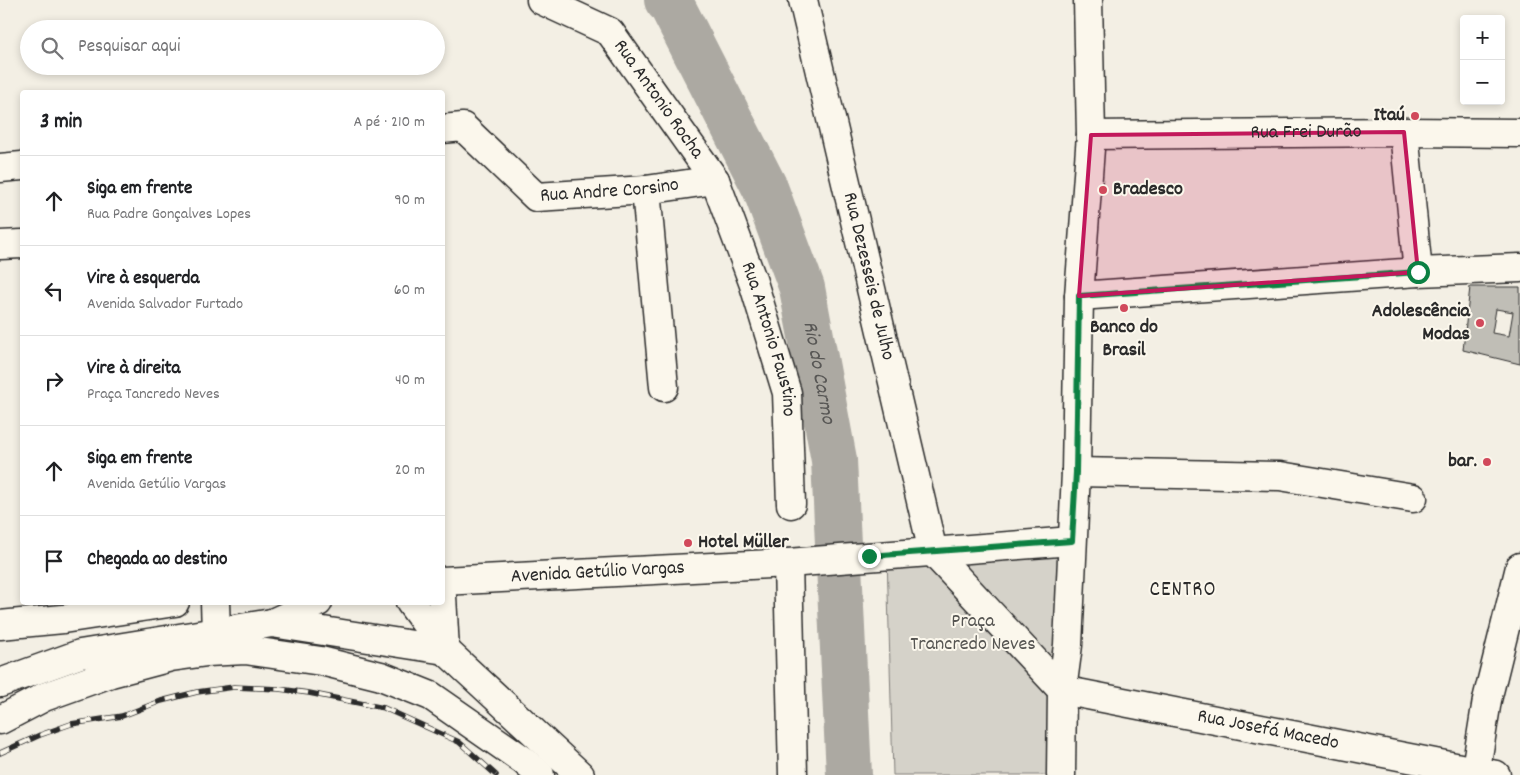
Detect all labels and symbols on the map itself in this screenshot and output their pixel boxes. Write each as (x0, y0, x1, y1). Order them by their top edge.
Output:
street label: Rua Antonio Rocha (606, 34, 710, 166)
place label: Itaú (1373, 102, 1405, 130)
marker: Itaú (1409, 110, 1421, 122)
street label: Rua Frei Durão (1250, 118, 1362, 147)
street label: Rua Andre Corsino (539, 171, 681, 211)
place label: Bradesco (1113, 176, 1183, 204)
marker: Bradesco (1097, 184, 1109, 196)
street label: Rua Dezesseis de Julho (835, 190, 901, 363)
street label: Rua Antonio Faustino (733, 258, 802, 417)
route start (1407, 261, 1430, 284)
place label: Adolescência Modas (1372, 298, 1471, 349)
marker: Banco do Brasil (1118, 302, 1130, 314)
place label: Banco do Brasil (1090, 314, 1158, 365)
marker: Adolescência Modas (1474, 317, 1486, 329)
water label: Rio do Carmo (793, 319, 842, 428)
place label: bar. (1448, 448, 1477, 476)
marker: bar. (1481, 456, 1493, 468)
place label: Hotel Müller (698, 529, 789, 557)
marker: Hotel Müller (682, 537, 694, 549)
route end (858, 545, 881, 568)
street label: Avenida Getúlio Vargas (510, 554, 686, 591)
district label: CENTRO (1150, 576, 1216, 606)
park label: Praça Trancredo Neves (910, 608, 1036, 659)
street label: Rua Josefá Macedo (1195, 703, 1341, 758)

